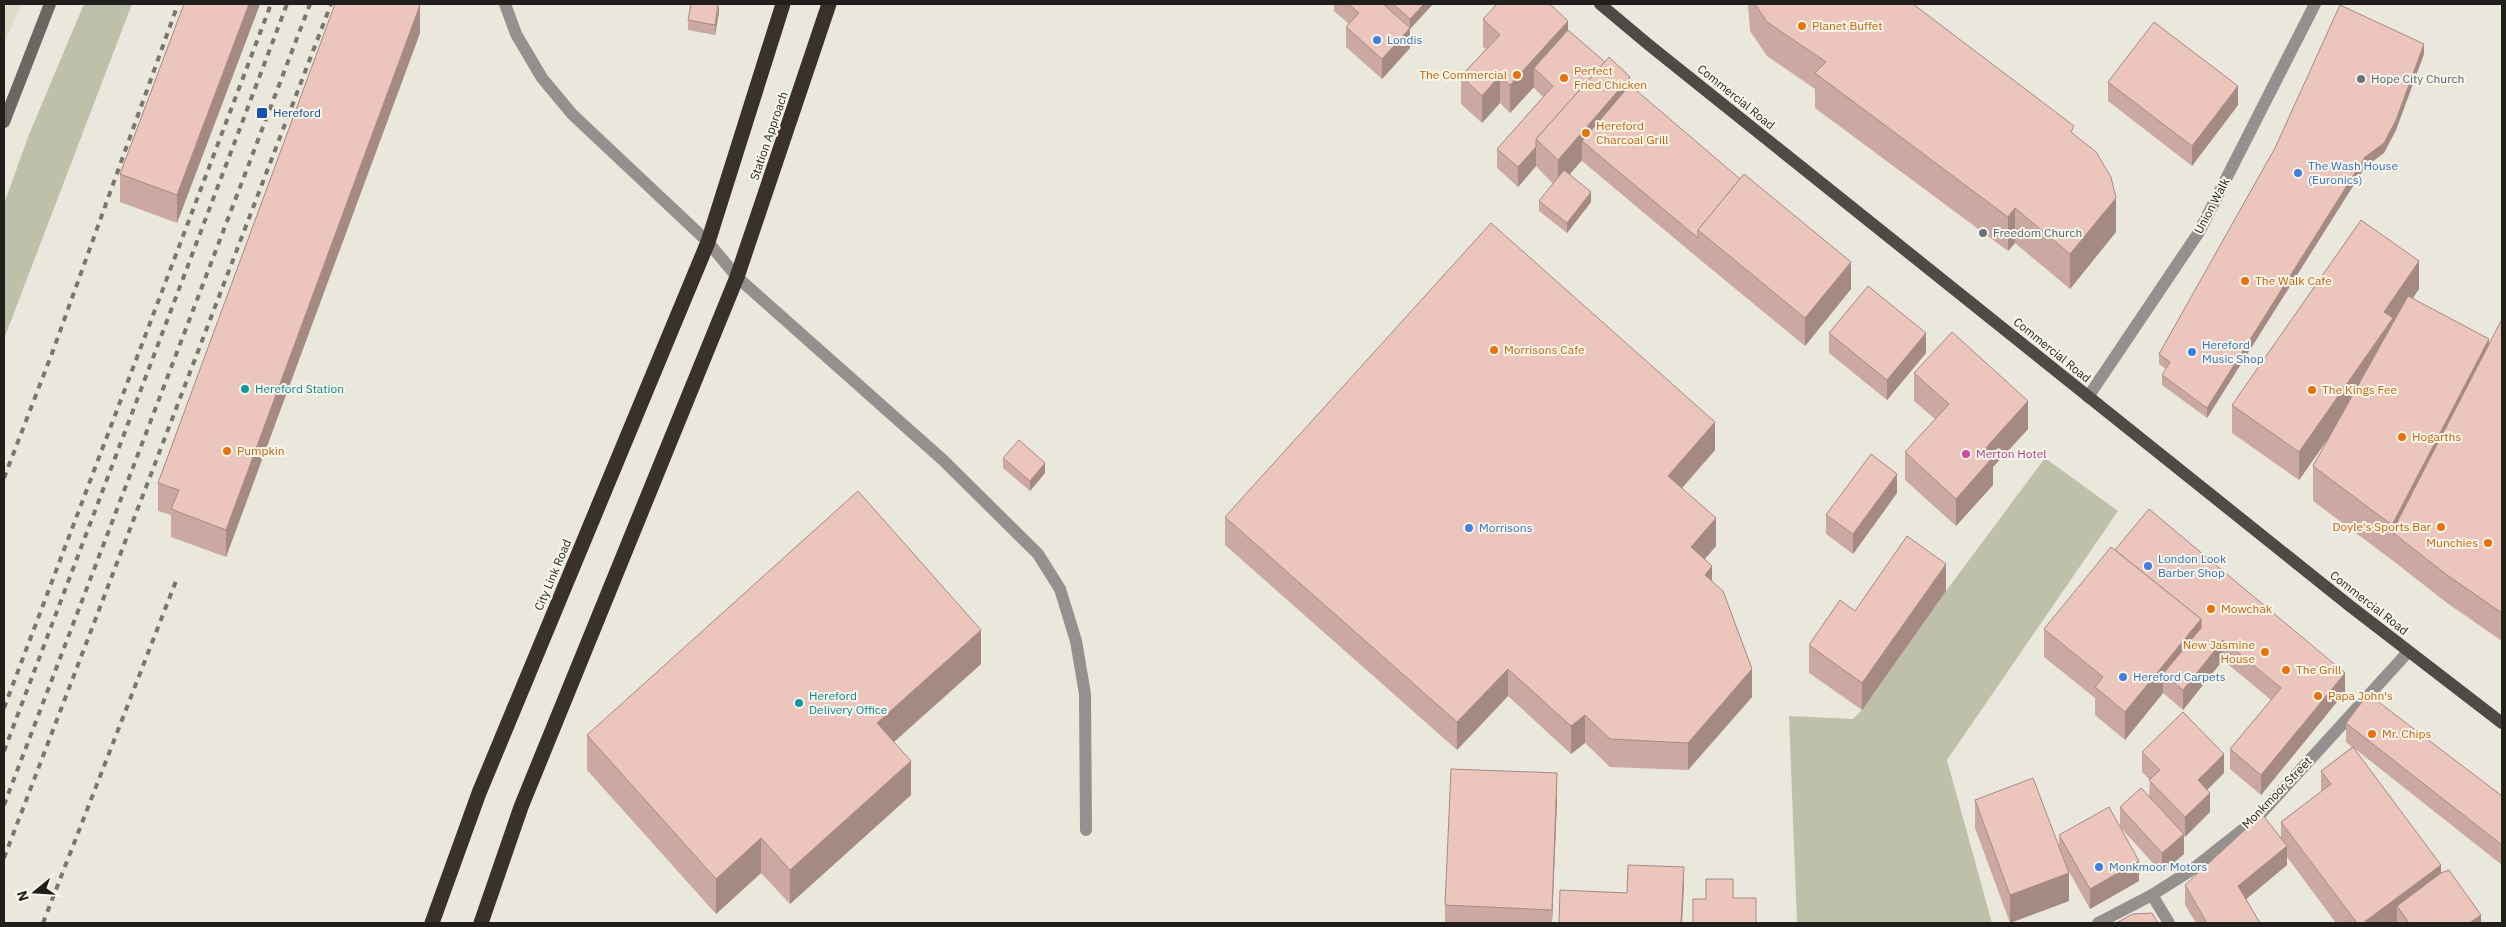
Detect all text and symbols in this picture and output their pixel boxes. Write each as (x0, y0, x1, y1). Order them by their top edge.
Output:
place label: Planet Buffet (1812, 18, 1883, 33)
marker: Planet Buffet (1796, 20, 1808, 32)
place label: Londis (1387, 32, 1422, 47)
marker: Londis (1371, 34, 1383, 46)
street label: Commercial Road (1695, 61, 1778, 132)
place label: Perfect Fried Chicken (1574, 63, 1647, 92)
place label: The Commercial (1419, 67, 1507, 82)
marker: The Commercial (1511, 69, 1523, 81)
place label: Hope City Church (2371, 71, 2464, 86)
marker: Perfect Fried Chicken (1558, 72, 1570, 84)
marker: Hope City Church (2355, 73, 2367, 85)
street label: Station Approach (746, 89, 791, 182)
place label: Hereford (273, 105, 321, 120)
marker: Hereford (255, 106, 269, 120)
place label: Hereford Charcoal Grill (1596, 118, 1668, 147)
marker: Hereford Charcoal Grill (1580, 127, 1592, 139)
place label: The Wash House (Euronics) (2308, 158, 2398, 187)
marker: The Wash House (Euronics) (2292, 167, 2304, 179)
street label: Union Walk (2191, 175, 2233, 236)
place label: Freedom Church (1993, 225, 2082, 240)
marker: Freedom Church (1977, 227, 1989, 239)
place label: The Walk Cafe (2255, 273, 2332, 288)
marker: The Walk Cafe (2239, 275, 2251, 287)
street label: Commercial Road (2011, 314, 2094, 385)
place label: Hereford Music Shop (2202, 337, 2264, 366)
place label: Morrisons Cafe (1504, 342, 1585, 357)
marker: Morrisons Cafe (1488, 344, 1500, 356)
marker: Hereford Music Shop (2186, 346, 2198, 358)
place label: Hereford Station (255, 381, 344, 396)
place label: The Kings Fee (2322, 382, 2398, 397)
marker: Hereford Station (239, 383, 251, 395)
marker: The Kings Fee (2306, 384, 2318, 396)
place label: Hogarths (2412, 429, 2461, 444)
marker: Hogarths (2396, 431, 2408, 443)
place label: Pumpkin (237, 443, 285, 458)
marker: Pumpkin (221, 445, 233, 457)
place label: Merton Hotel (1976, 446, 2047, 461)
marker: Merton Hotel (1960, 448, 1972, 460)
place label: Doyle's Sports Bar (2332, 519, 2432, 534)
place label: Morrisons (1479, 520, 1533, 535)
marker: Doyle's Sports Bar (2435, 521, 2447, 533)
marker: Morrisons (1463, 522, 1475, 534)
place label: Munchies (2426, 535, 2478, 550)
street label: City Link Road (531, 537, 574, 613)
marker: Munchies (2482, 537, 2494, 549)
place label: London Look Barber Shop (2158, 551, 2227, 580)
marker: London Look Barber Shop (2142, 560, 2154, 572)
street label: Commercial Road (2327, 567, 2411, 638)
place label: Mowchak (2221, 601, 2273, 616)
marker: Mowchak (2205, 603, 2217, 615)
place label: New Jasmine House (2183, 637, 2255, 666)
marker: New Jasmine House (2259, 646, 2271, 658)
place label: The Grill (2296, 662, 2341, 677)
marker: The Grill (2280, 664, 2292, 676)
place label: Hereford Carpets (2133, 669, 2226, 684)
marker: Hereford Carpets (2117, 671, 2129, 683)
place label: Hereford Delivery Office (809, 688, 888, 717)
place label: Papa John's (2328, 688, 2393, 703)
marker: Papa John's (2312, 690, 2324, 702)
marker: Hereford Delivery Office (793, 697, 805, 709)
place label: Mr. Chips (2382, 726, 2432, 741)
marker: Mr. Chips (2366, 728, 2378, 740)
street label: Monkmoor Street (2239, 754, 2315, 832)
place label: Monkmoor Motors (2109, 859, 2208, 874)
marker: Monkmoor Motors (2093, 861, 2105, 873)
north arrow (10, 867, 60, 917)
text: N (13, 888, 33, 904)

